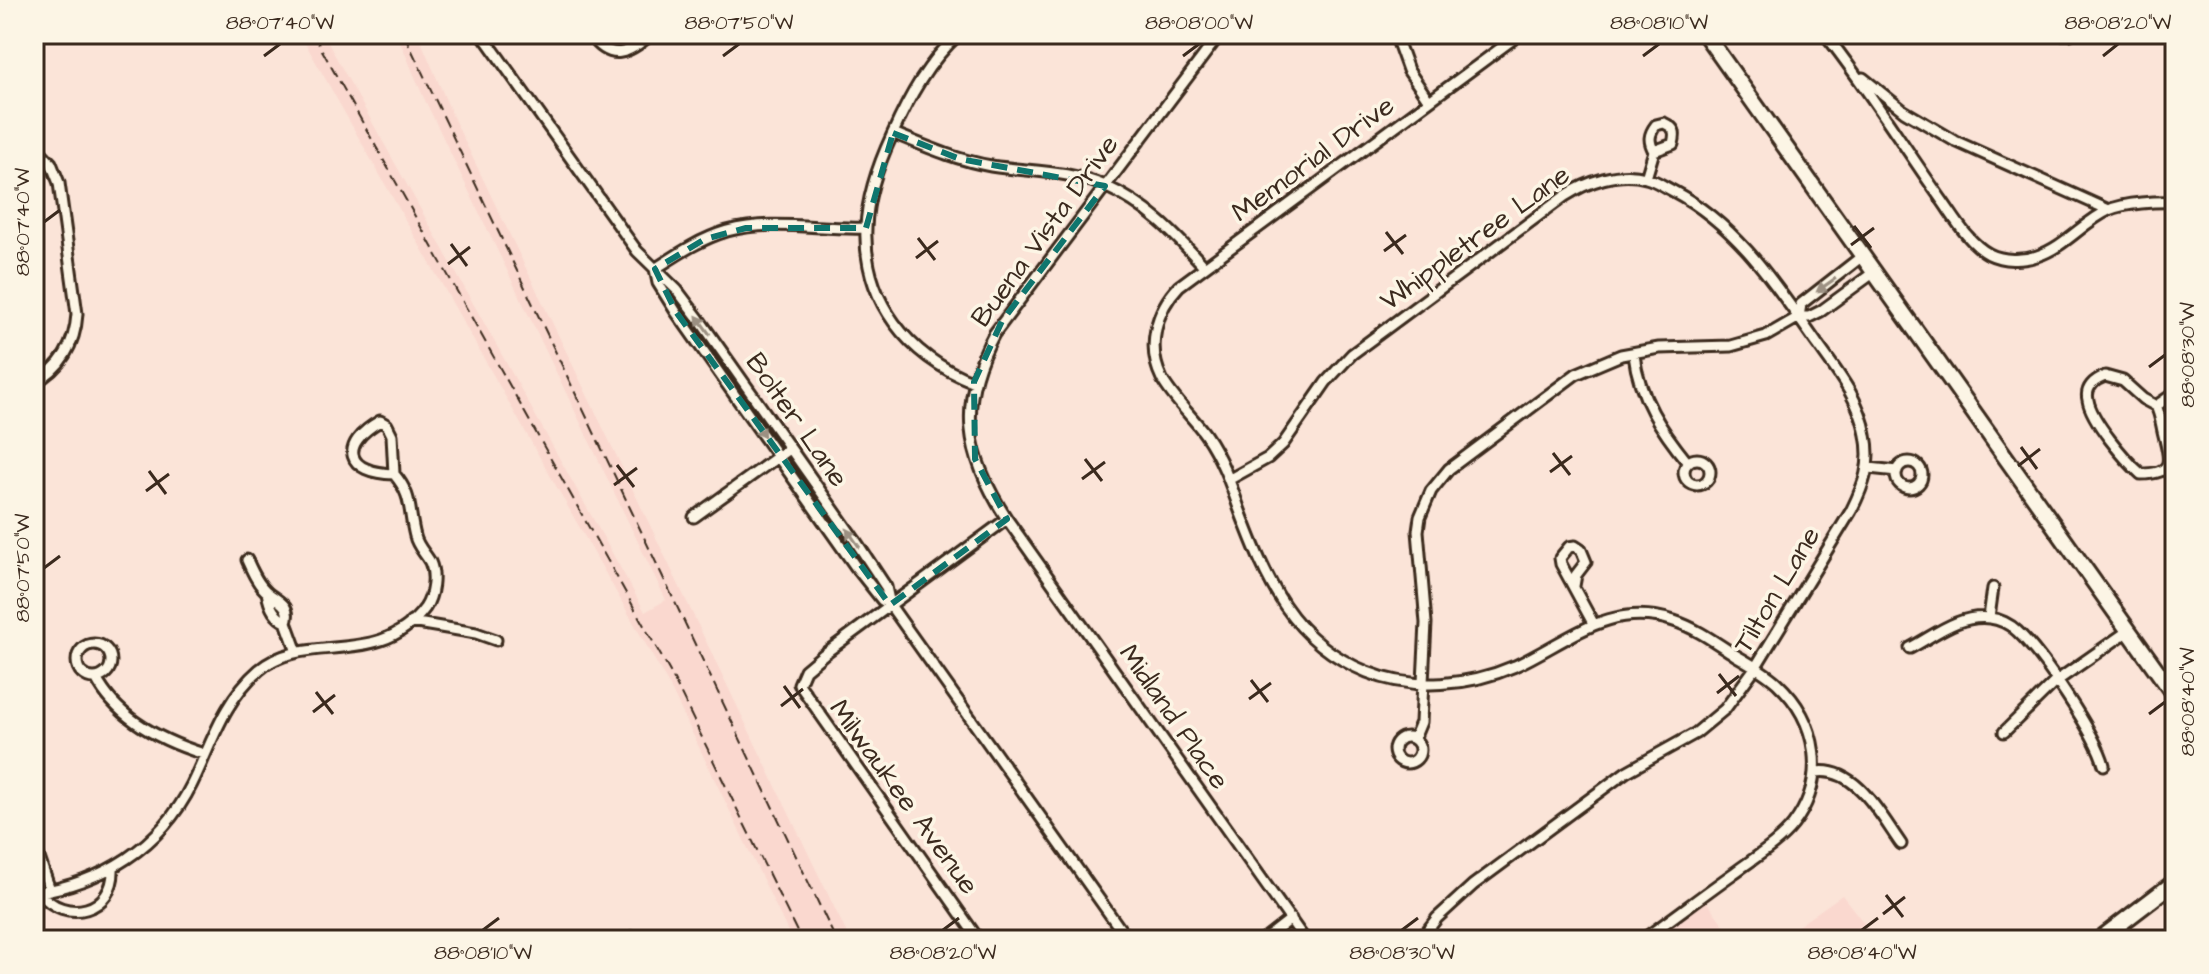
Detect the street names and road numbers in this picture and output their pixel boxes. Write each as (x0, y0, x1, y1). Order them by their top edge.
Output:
street label: Memorial Drive (1223, 87, 1403, 231)
street label: Buena Vista Drive (962, 127, 1128, 335)
street label: Whippletree Lane (1372, 156, 1578, 320)
street label: Bolter Lane (736, 345, 858, 495)
street label: Tilton Lane (1724, 519, 1830, 661)
street label: Midland Place (1109, 636, 1239, 798)
street label: Milwaukee Avenue (820, 691, 988, 903)

